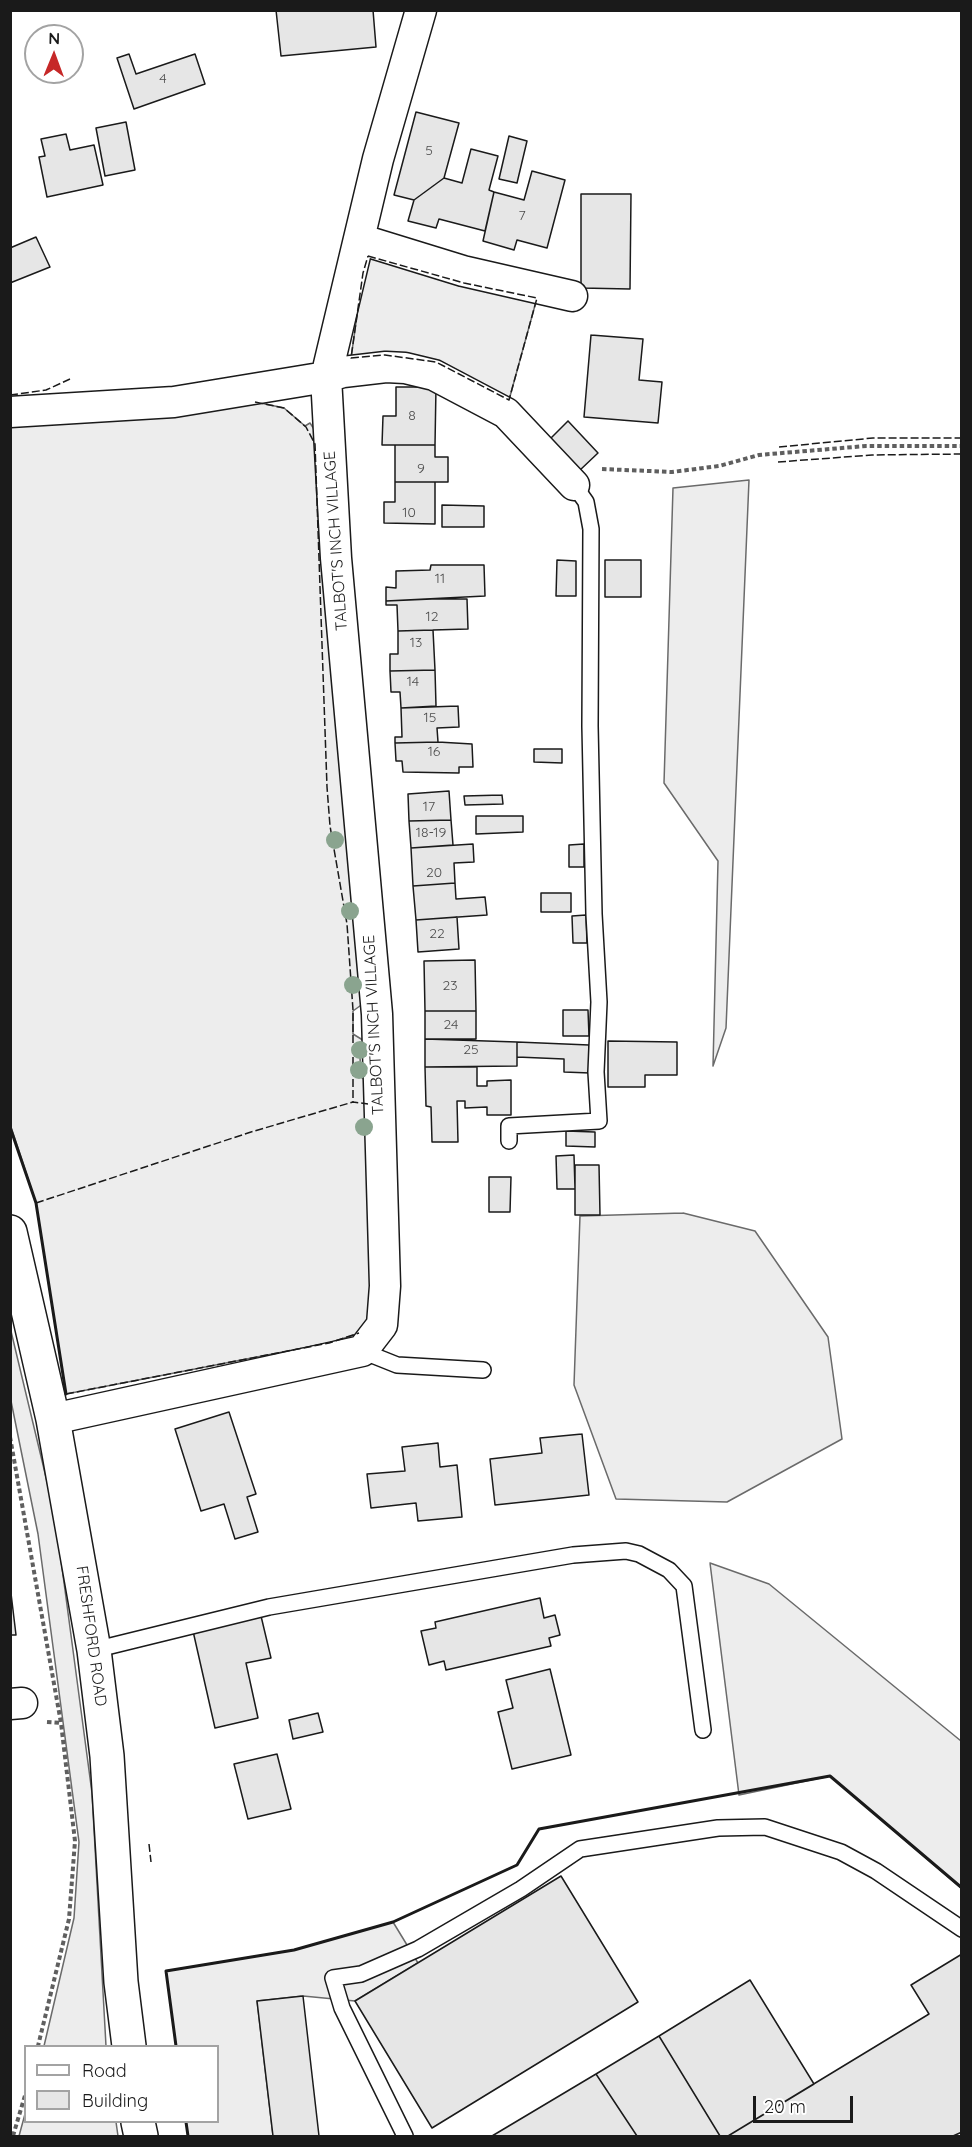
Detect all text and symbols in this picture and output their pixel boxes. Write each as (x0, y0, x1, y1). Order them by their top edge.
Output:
north arrow (24, 24, 84, 84)
text: N (48, 28, 60, 48)
house number: 4 (159, 71, 167, 87)
house number: 5 (425, 143, 433, 159)
house number: 7 (518, 208, 526, 224)
house number: 8 (408, 408, 416, 424)
street label: TALBOT'S INCH VILLAGE (320, 450, 352, 632)
house number: 9 (417, 461, 425, 477)
house number: 10 (402, 505, 416, 521)
house number: 11 (435, 571, 445, 587)
house number: 12 (426, 609, 438, 625)
house number: 13 (410, 635, 422, 651)
house number: 14 (407, 674, 419, 690)
house number: 15 (424, 710, 436, 726)
house number: 16 (428, 744, 440, 760)
house number: 17 (423, 799, 435, 815)
house number: 18-19 (416, 825, 446, 841)
house number: 20 (426, 865, 442, 881)
house number: 22 (429, 926, 445, 942)
street label: TALBOT'S INCH VILLAGE (360, 934, 388, 1116)
house number: 23 (442, 978, 458, 994)
house number: 24 (444, 1017, 458, 1033)
house number: 25 (463, 1042, 479, 1058)
street label: FRESHFORD ROAD (72, 1564, 110, 1708)
legend (24, 2045, 219, 2123)
text: Road (82, 2059, 127, 2082)
scale bar (756, 2084, 856, 2122)
text: Building (82, 2089, 148, 2112)
text: 20 m (764, 2095, 806, 2118)

